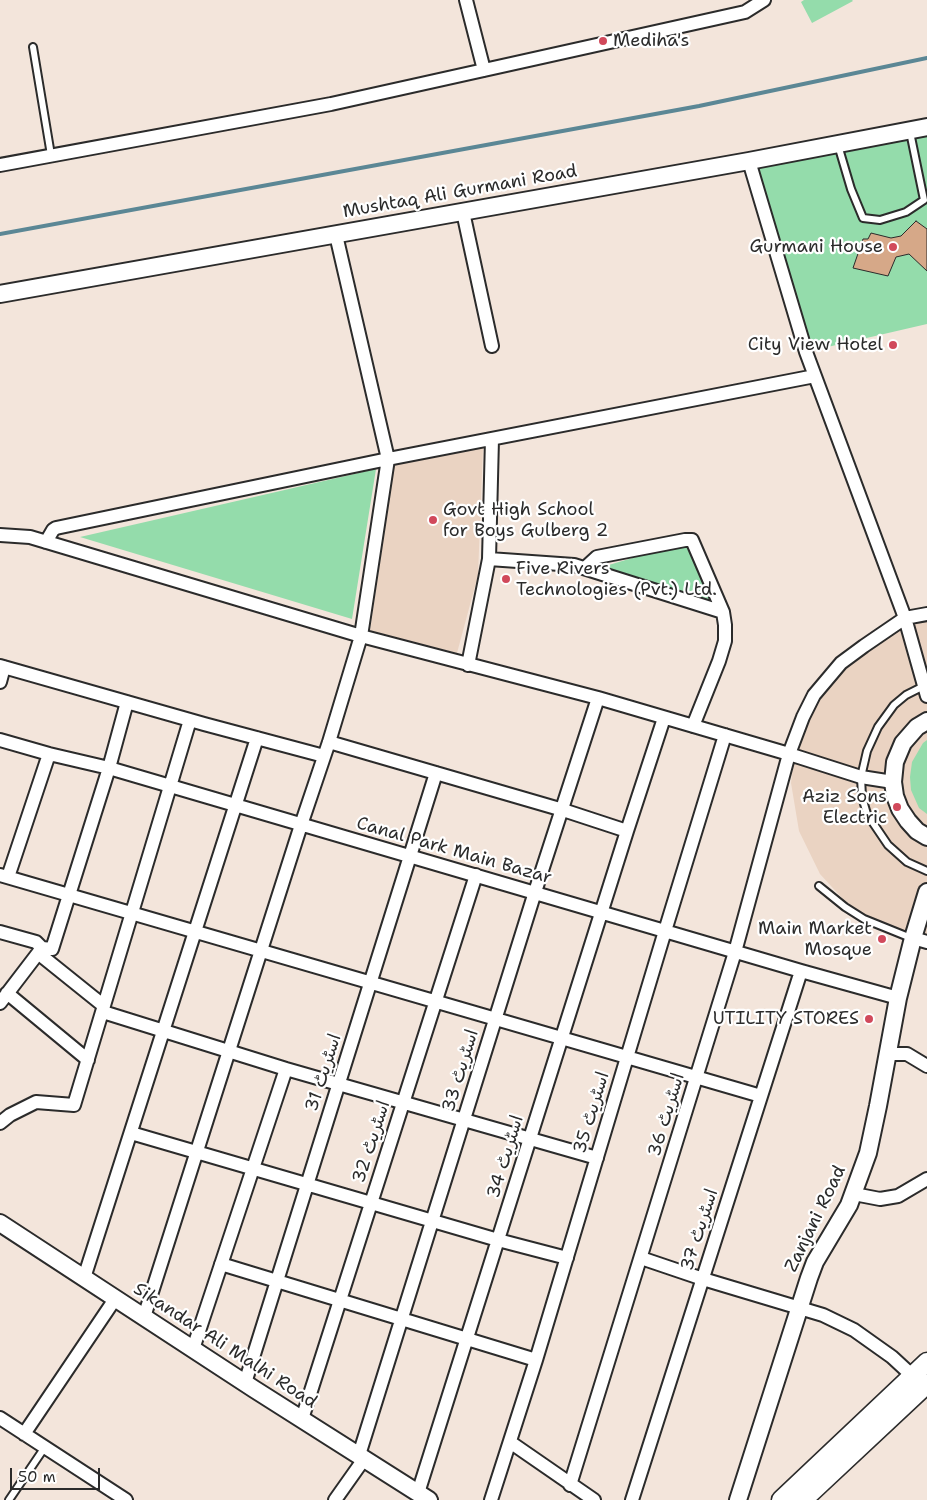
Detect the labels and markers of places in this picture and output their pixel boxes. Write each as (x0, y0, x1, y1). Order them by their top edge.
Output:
place label: Mediha's (613, 30, 689, 52)
marker: Mediha's (597, 35, 609, 47)
place label: Gurmani House (750, 236, 883, 258)
marker: Gurmani House (887, 241, 899, 253)
place label: City View Hotel (748, 334, 883, 356)
marker: City View Hotel (887, 339, 899, 351)
place label: Govt High School for Boys Gulberg 2 (443, 499, 608, 542)
marker: Govt High School for Boys Gulberg 2 (427, 514, 439, 526)
place label: Five Rivers Technologies (Pvt.) Ltd. (516, 558, 717, 600)
marker: Five Rivers Technologies (Pvt.) Ltd. (500, 573, 512, 585)
place label: Aziz Sons Electric (802, 786, 887, 829)
marker: Aziz Sons Electric (891, 801, 903, 813)
place label: Main Market Mosque (758, 918, 872, 961)
marker: Main Market Mosque (876, 933, 888, 945)
place label: UTILITY STORES (713, 1008, 859, 1030)
marker: UTILITY STORES (863, 1013, 875, 1025)

